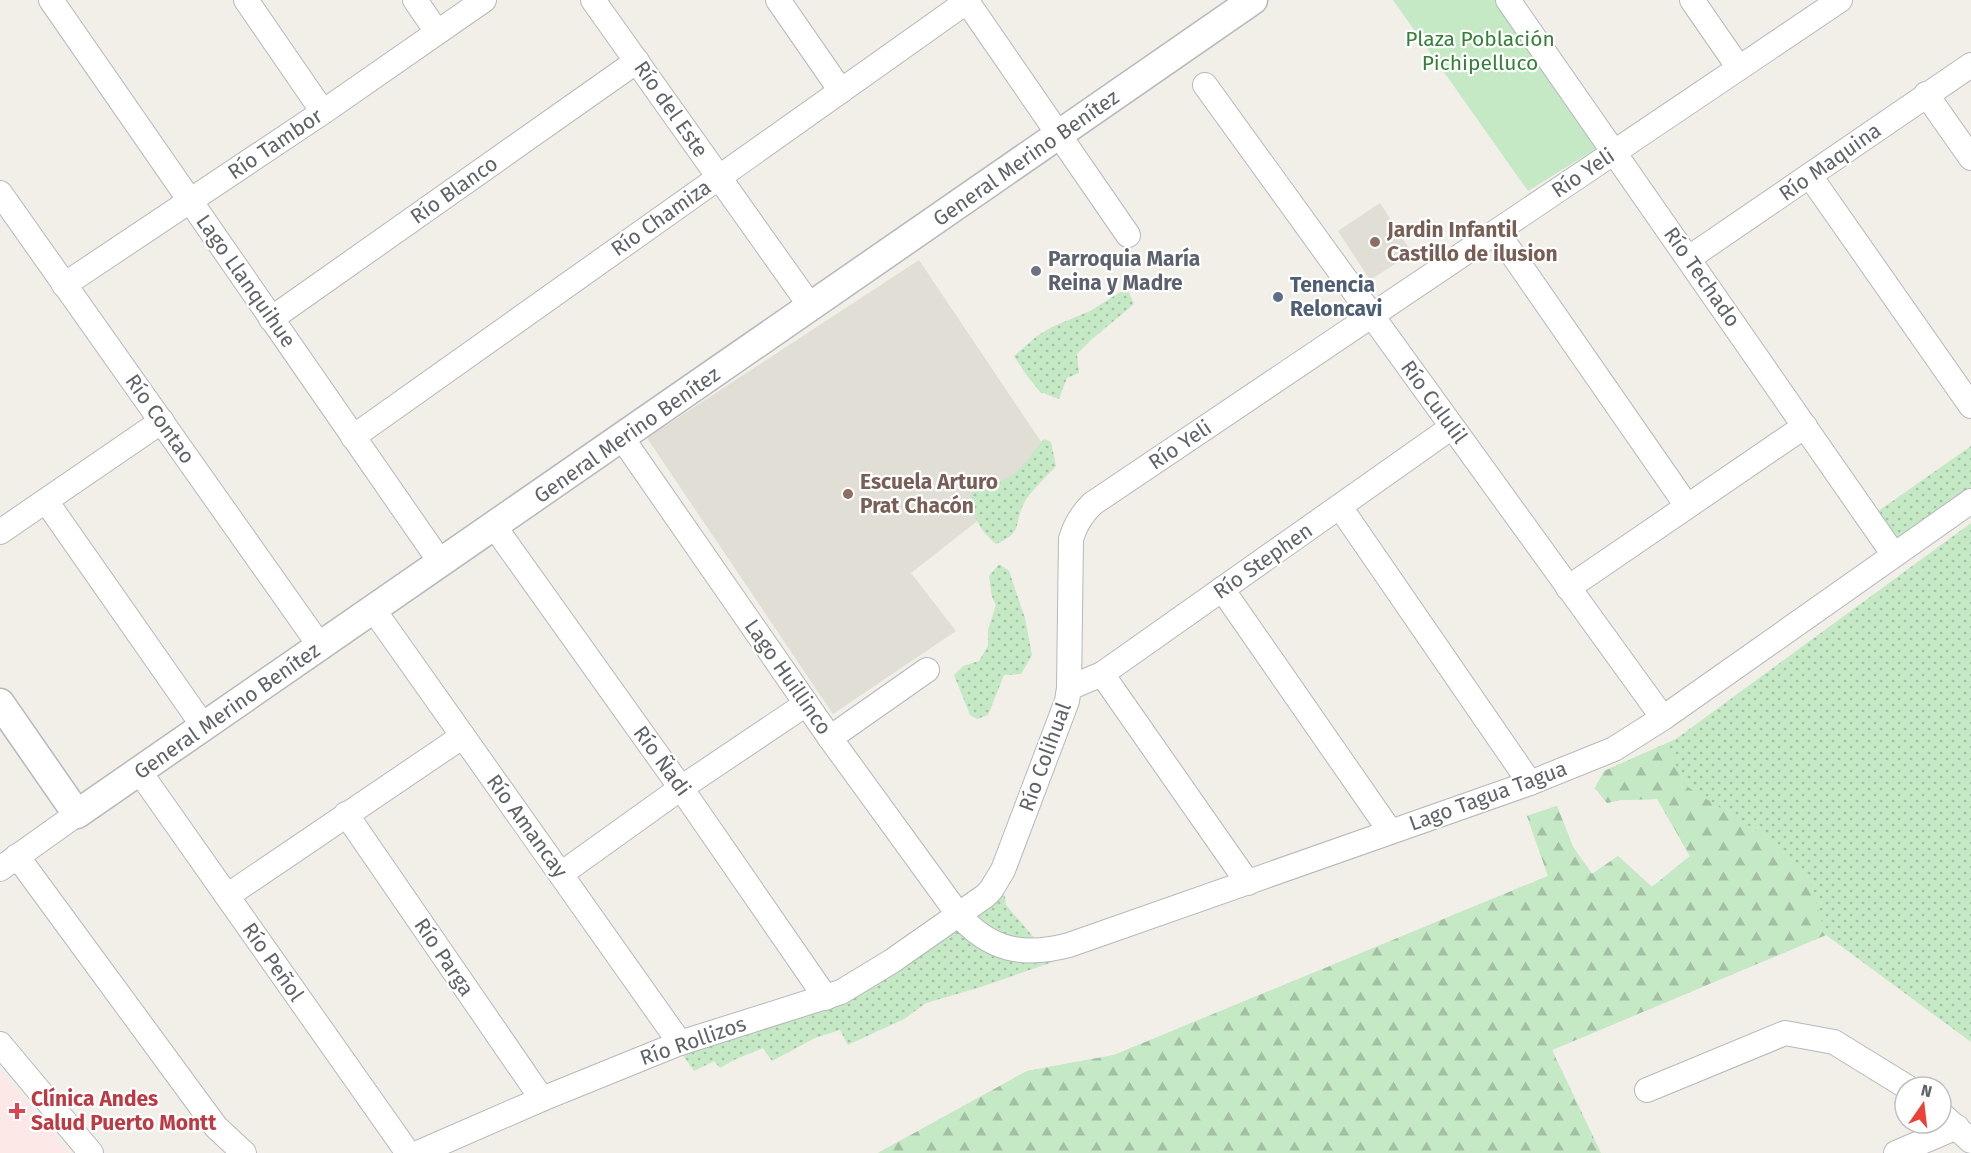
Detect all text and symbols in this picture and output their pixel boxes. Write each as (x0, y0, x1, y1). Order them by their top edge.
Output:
park label: Plaza Población Pichipelluco (1405, 26, 1555, 76)
street label: Río del Este (628, 56, 714, 162)
street label: General Merino Benítez (928, 84, 1124, 232)
street label: Río Tambor (223, 103, 327, 185)
street label: Río Maquina (1774, 117, 1886, 207)
street label: Río Yeli (1547, 143, 1619, 203)
street label: Río Blanco (405, 150, 503, 230)
street label: Río Chamiza (606, 174, 716, 262)
street label: Lago Llanquihue (190, 209, 302, 353)
place label: Jardin Infantil Castillo de ilusion (1386, 217, 1558, 267)
street label: Río Techado (1658, 222, 1746, 332)
marker: Jardin Infantil Castillo de ilusion (1368, 235, 1382, 249)
place label: Parroquia María Reina y Madre (1048, 246, 1200, 296)
marker: Parroquia María Reina y Madre (1029, 264, 1043, 278)
place label: Tenencia Reloncavi (1290, 272, 1382, 322)
marker: Tenencia Reloncavi (1271, 290, 1285, 304)
street label: Río Cululil (1395, 355, 1473, 449)
street label: General Merino Benítez (529, 361, 725, 509)
street label: Río Contao (120, 369, 200, 469)
street label: Río Yeli (1144, 415, 1216, 475)
place label: Escuela Arturo Prat Chacón (860, 469, 998, 519)
marker: Escuela Arturo Prat Chacón (841, 487, 855, 501)
street label: Río Stephen (1208, 517, 1318, 605)
street label: Lago Huillinco (739, 614, 837, 740)
street label: General Merino Benítez (129, 637, 325, 785)
street label: Río Colihual (1013, 699, 1077, 815)
street label: Río Ñadi (628, 721, 696, 801)
street label: Lago Tagua Tagua (1405, 755, 1571, 837)
street label: Río Amancay (481, 769, 574, 883)
street label: Río Parga (408, 913, 480, 1001)
street label: Río Peñol (236, 918, 310, 1006)
street label: Río Rollizos (637, 1011, 750, 1071)
north arrow (1893, 1075, 1953, 1135)
text: N (1919, 1080, 1934, 1101)
place label: Clínica Andes Salud Puerto Montt (31, 1086, 217, 1136)
marker: Clínica Andes Salud Puerto Montt (8, 1102, 26, 1120)

